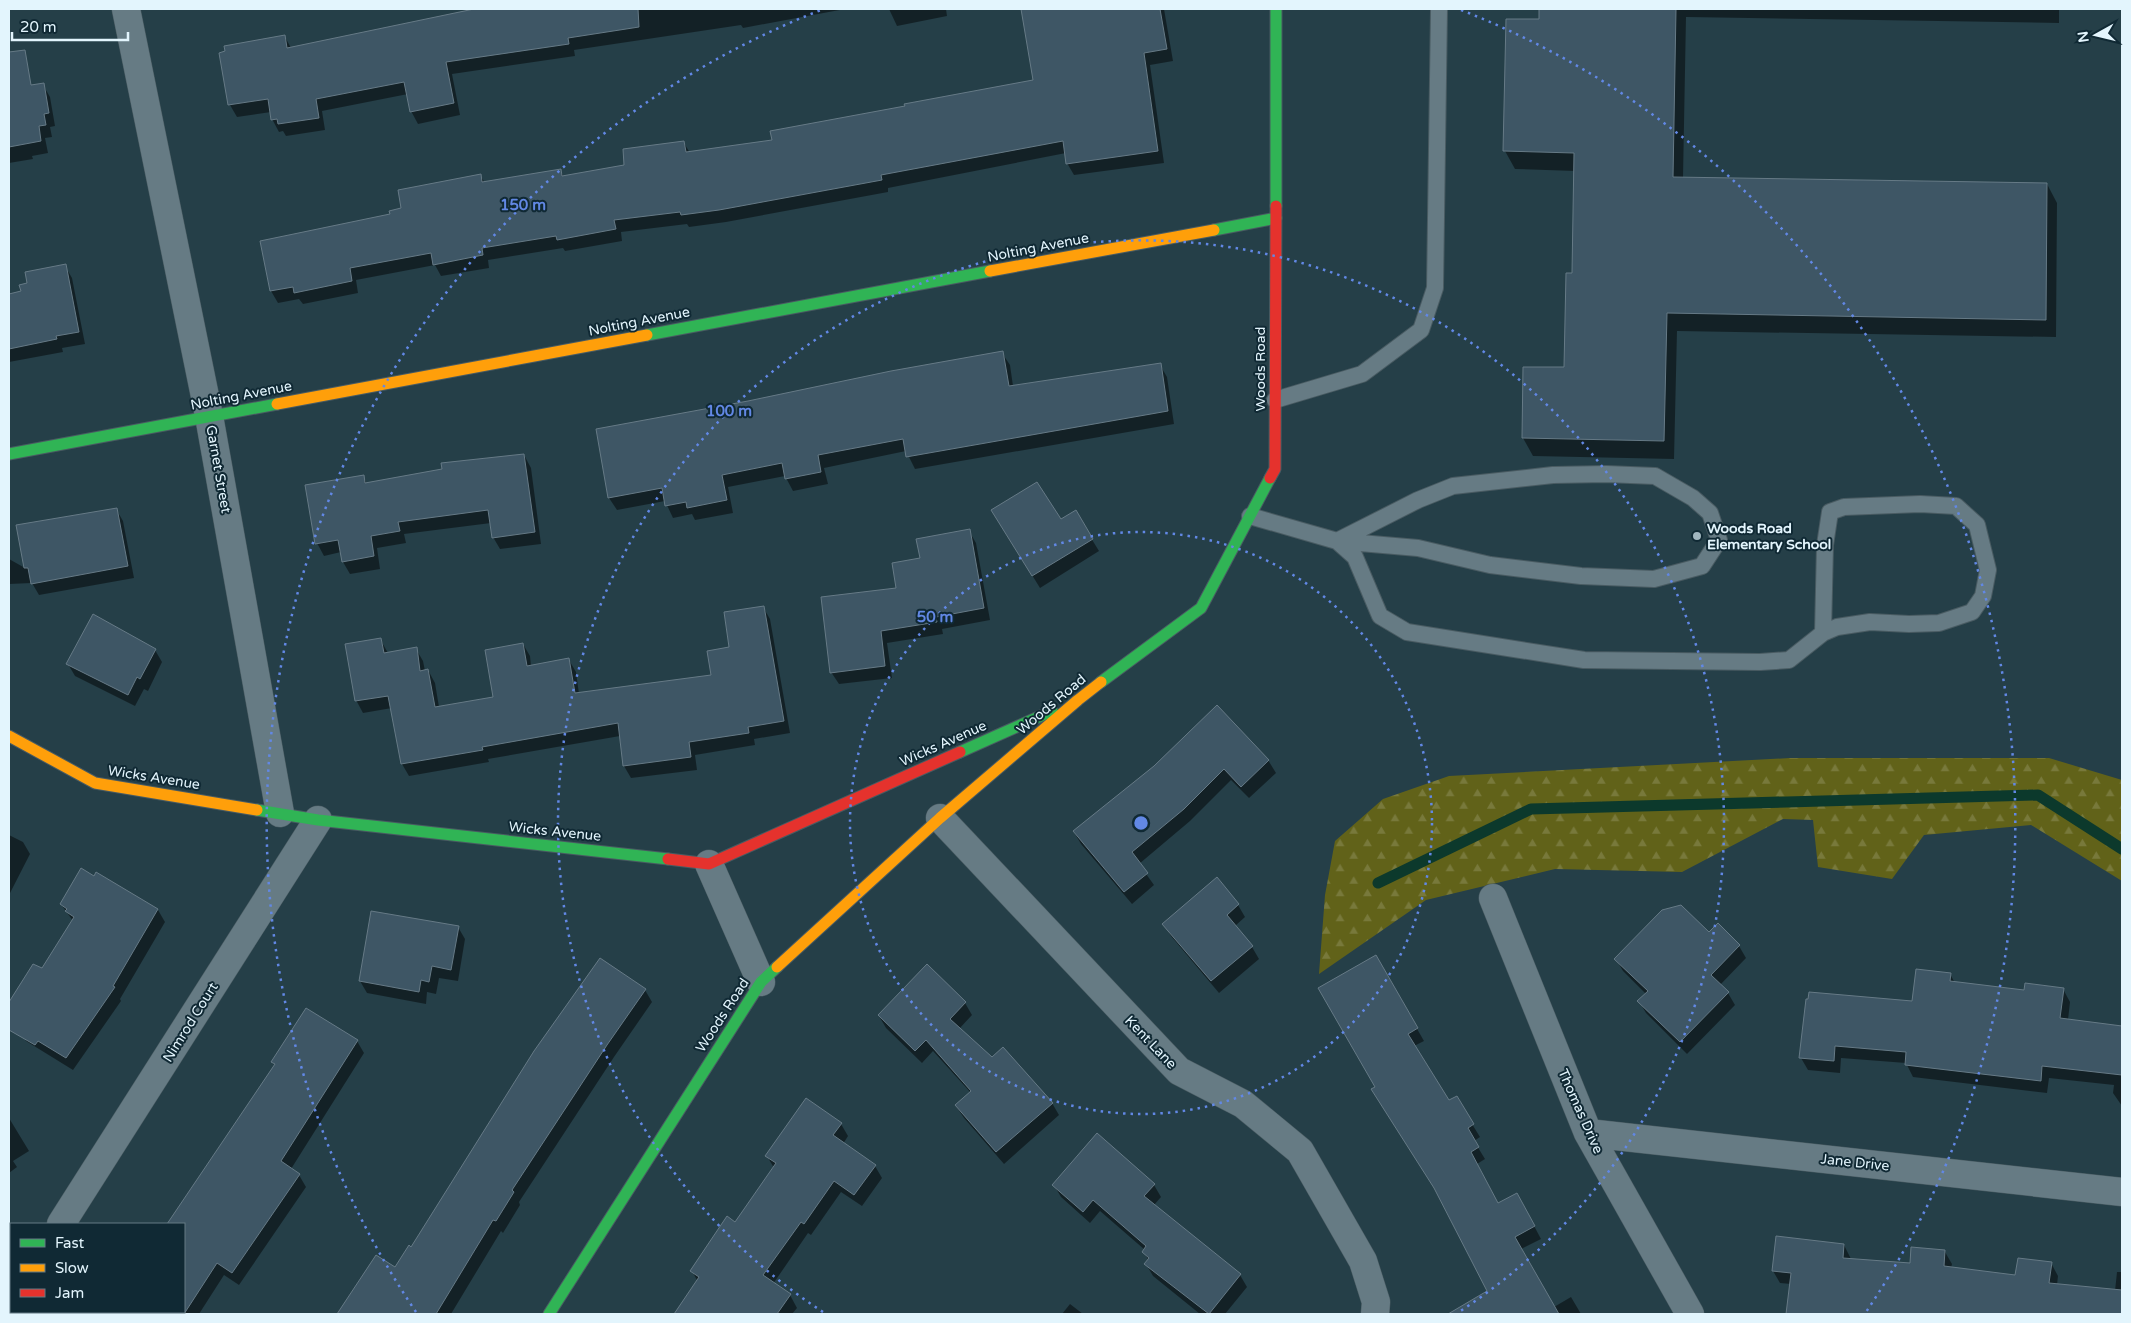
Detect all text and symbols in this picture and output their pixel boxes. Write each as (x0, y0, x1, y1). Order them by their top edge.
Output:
scale bar (12, 10, 129, 42)
north arrow (2071, 10, 2121, 60)
text: 20 m (20, 18, 57, 36)
text: N (2074, 30, 2093, 43)
text: 150 m (500, 196, 546, 214)
street label: Nolting Avenue (986, 229, 1090, 266)
street label: Nolting Avenue (587, 303, 691, 340)
street label: Woods Road (1252, 327, 1269, 411)
street label: Nolting Avenue (189, 377, 293, 414)
text: 100 m (706, 402, 752, 420)
street label: Garnet Street (202, 424, 235, 515)
place label: Woods Road Elementary School (1707, 520, 1831, 553)
marker: Woods Road Elementary School (1691, 530, 1703, 542)
text: 50 m (917, 608, 953, 626)
street label: Woods Road (1013, 671, 1089, 738)
street label: Wicks Avenue (897, 717, 989, 770)
street label: Wicks Avenue (107, 762, 201, 793)
centre of rings (1132, 814, 1150, 832)
street label: Wicks Avenue (508, 818, 602, 845)
street label: Woods Road (692, 975, 753, 1056)
street label: Nimrod Court (159, 979, 222, 1065)
street label: Kent Lane (1121, 1012, 1180, 1072)
street label: Thomas Drive (1554, 1066, 1607, 1156)
street label: Jane Drive (1820, 1150, 1890, 1175)
legend (10, 1223, 185, 1313)
text: Fast (55, 1234, 85, 1252)
text: Slow (55, 1259, 89, 1277)
text: Jam (55, 1284, 84, 1302)

